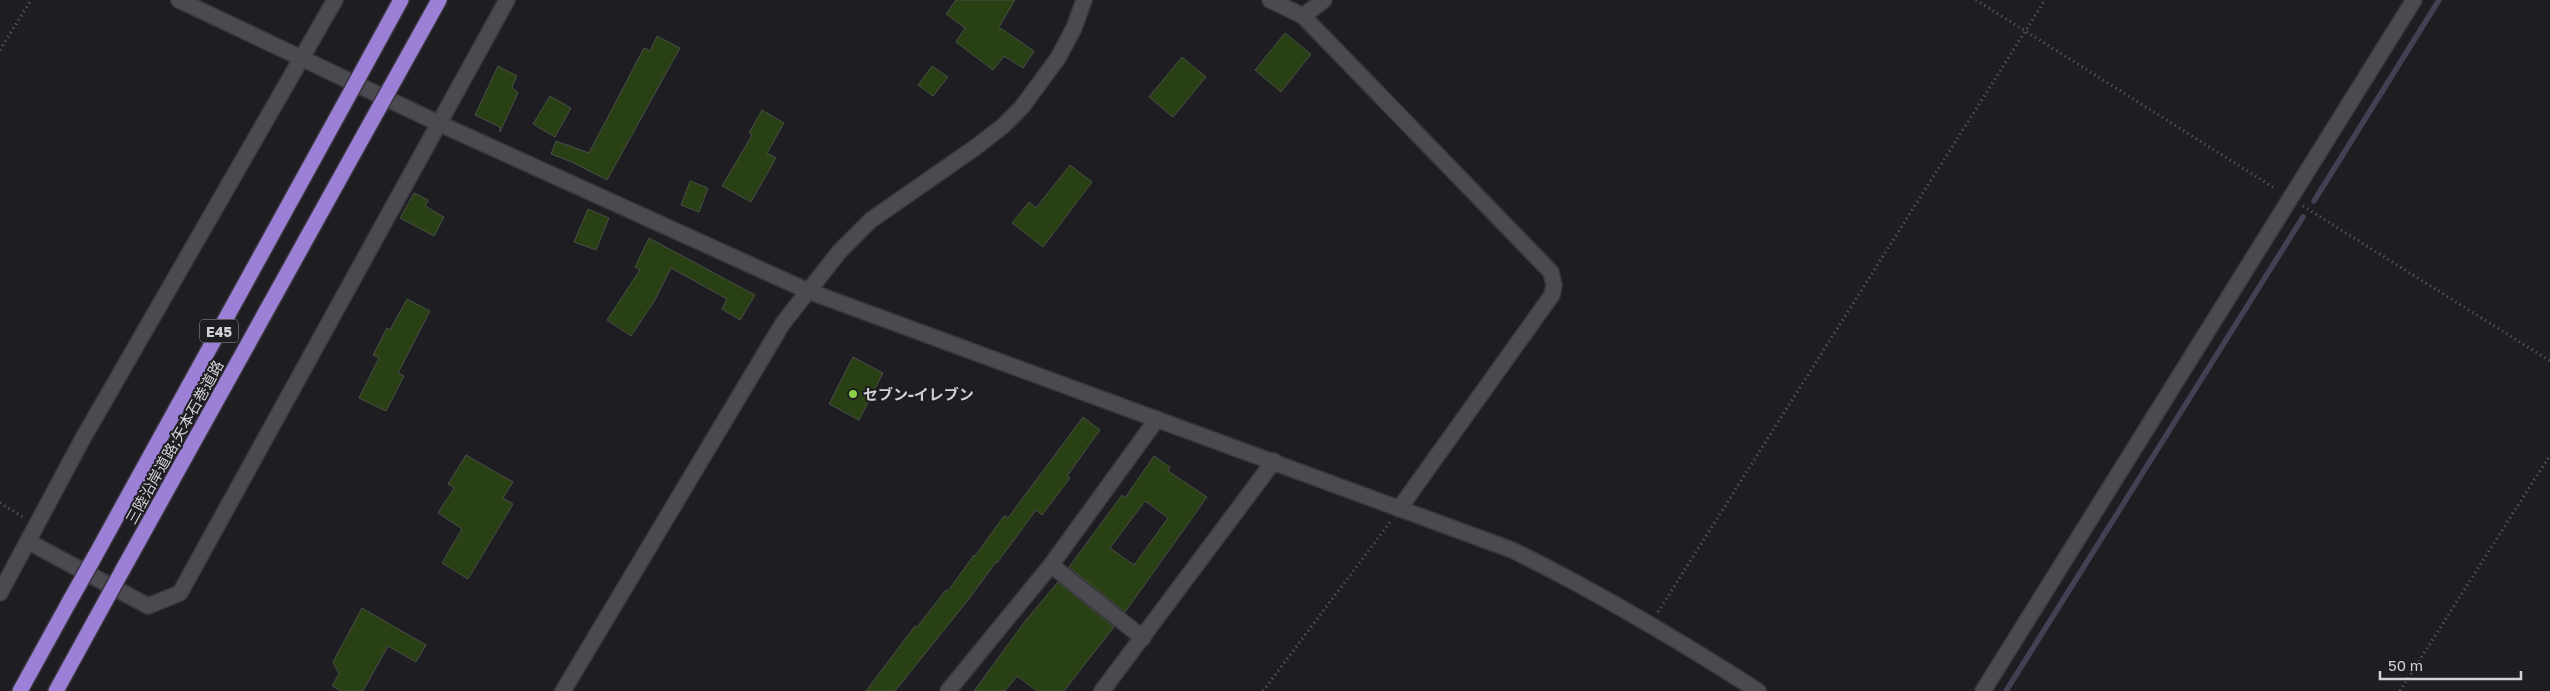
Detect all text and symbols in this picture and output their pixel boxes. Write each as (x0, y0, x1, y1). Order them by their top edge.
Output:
road number: E45 (200, 320, 238, 342)
street label: 三陸沿岸道路;矢本石巻道路 (121, 357, 227, 527)
place label: セブン-イレブン (863, 385, 974, 403)
marker: セブン-イレブン (847, 388, 859, 400)
scale bar (2380, 648, 2521, 680)
text: 50 m (2388, 656, 2423, 674)

